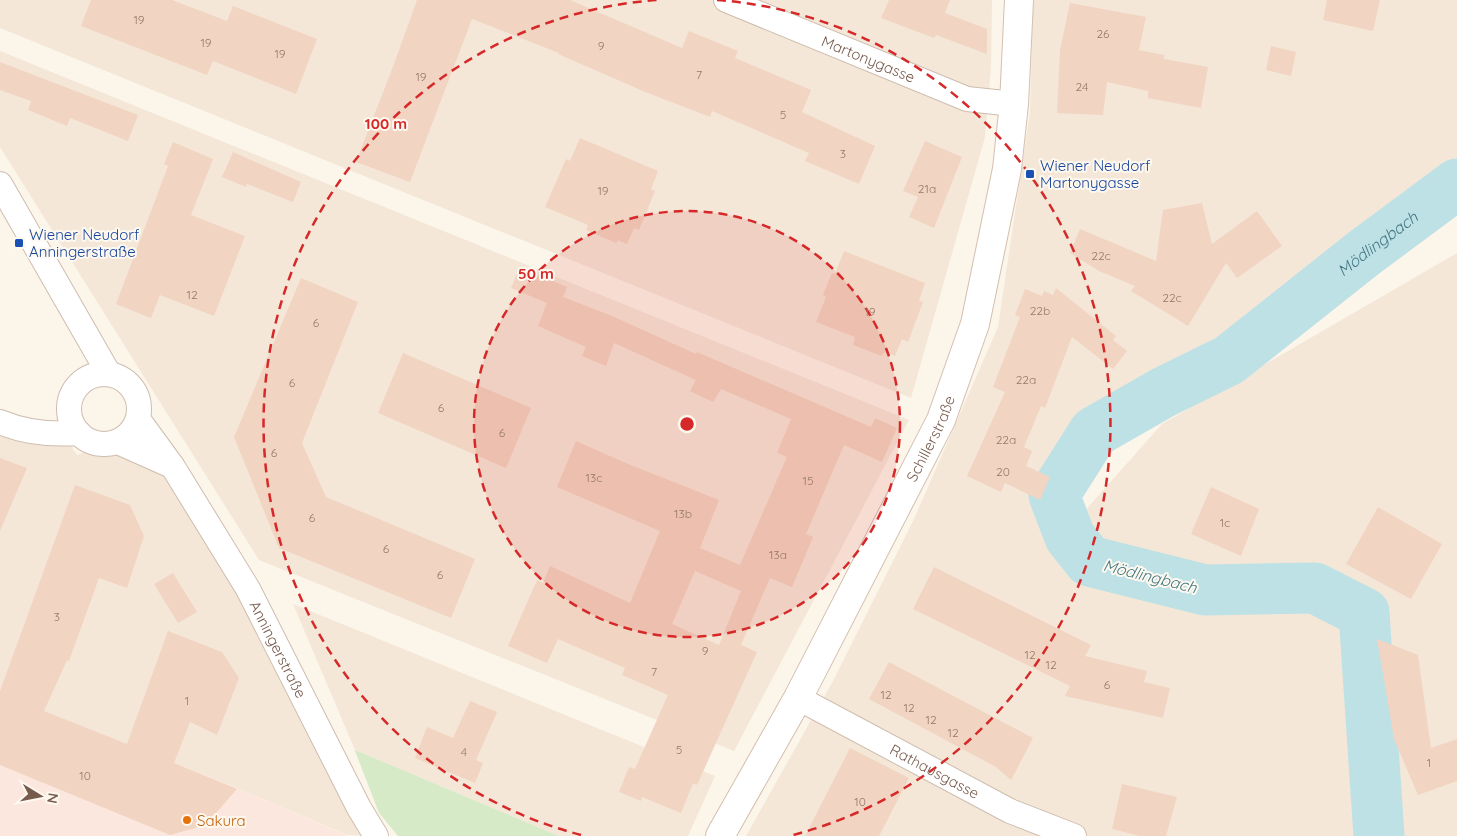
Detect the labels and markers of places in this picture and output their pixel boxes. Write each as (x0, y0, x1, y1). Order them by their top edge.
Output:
place label: Wiener Neudorf Martonygasse (1040, 156, 1151, 192)
marker: Wiener Neudorf Martonygasse (1024, 168, 1036, 180)
place label: Wiener Neudorf Anningerstraße (29, 225, 140, 261)
marker: Wiener Neudorf Anningerstraße (13, 237, 25, 249)
centre of rings (678, 415, 696, 433)
place label: Sakura (197, 811, 246, 830)
marker: Sakura (181, 814, 193, 826)

